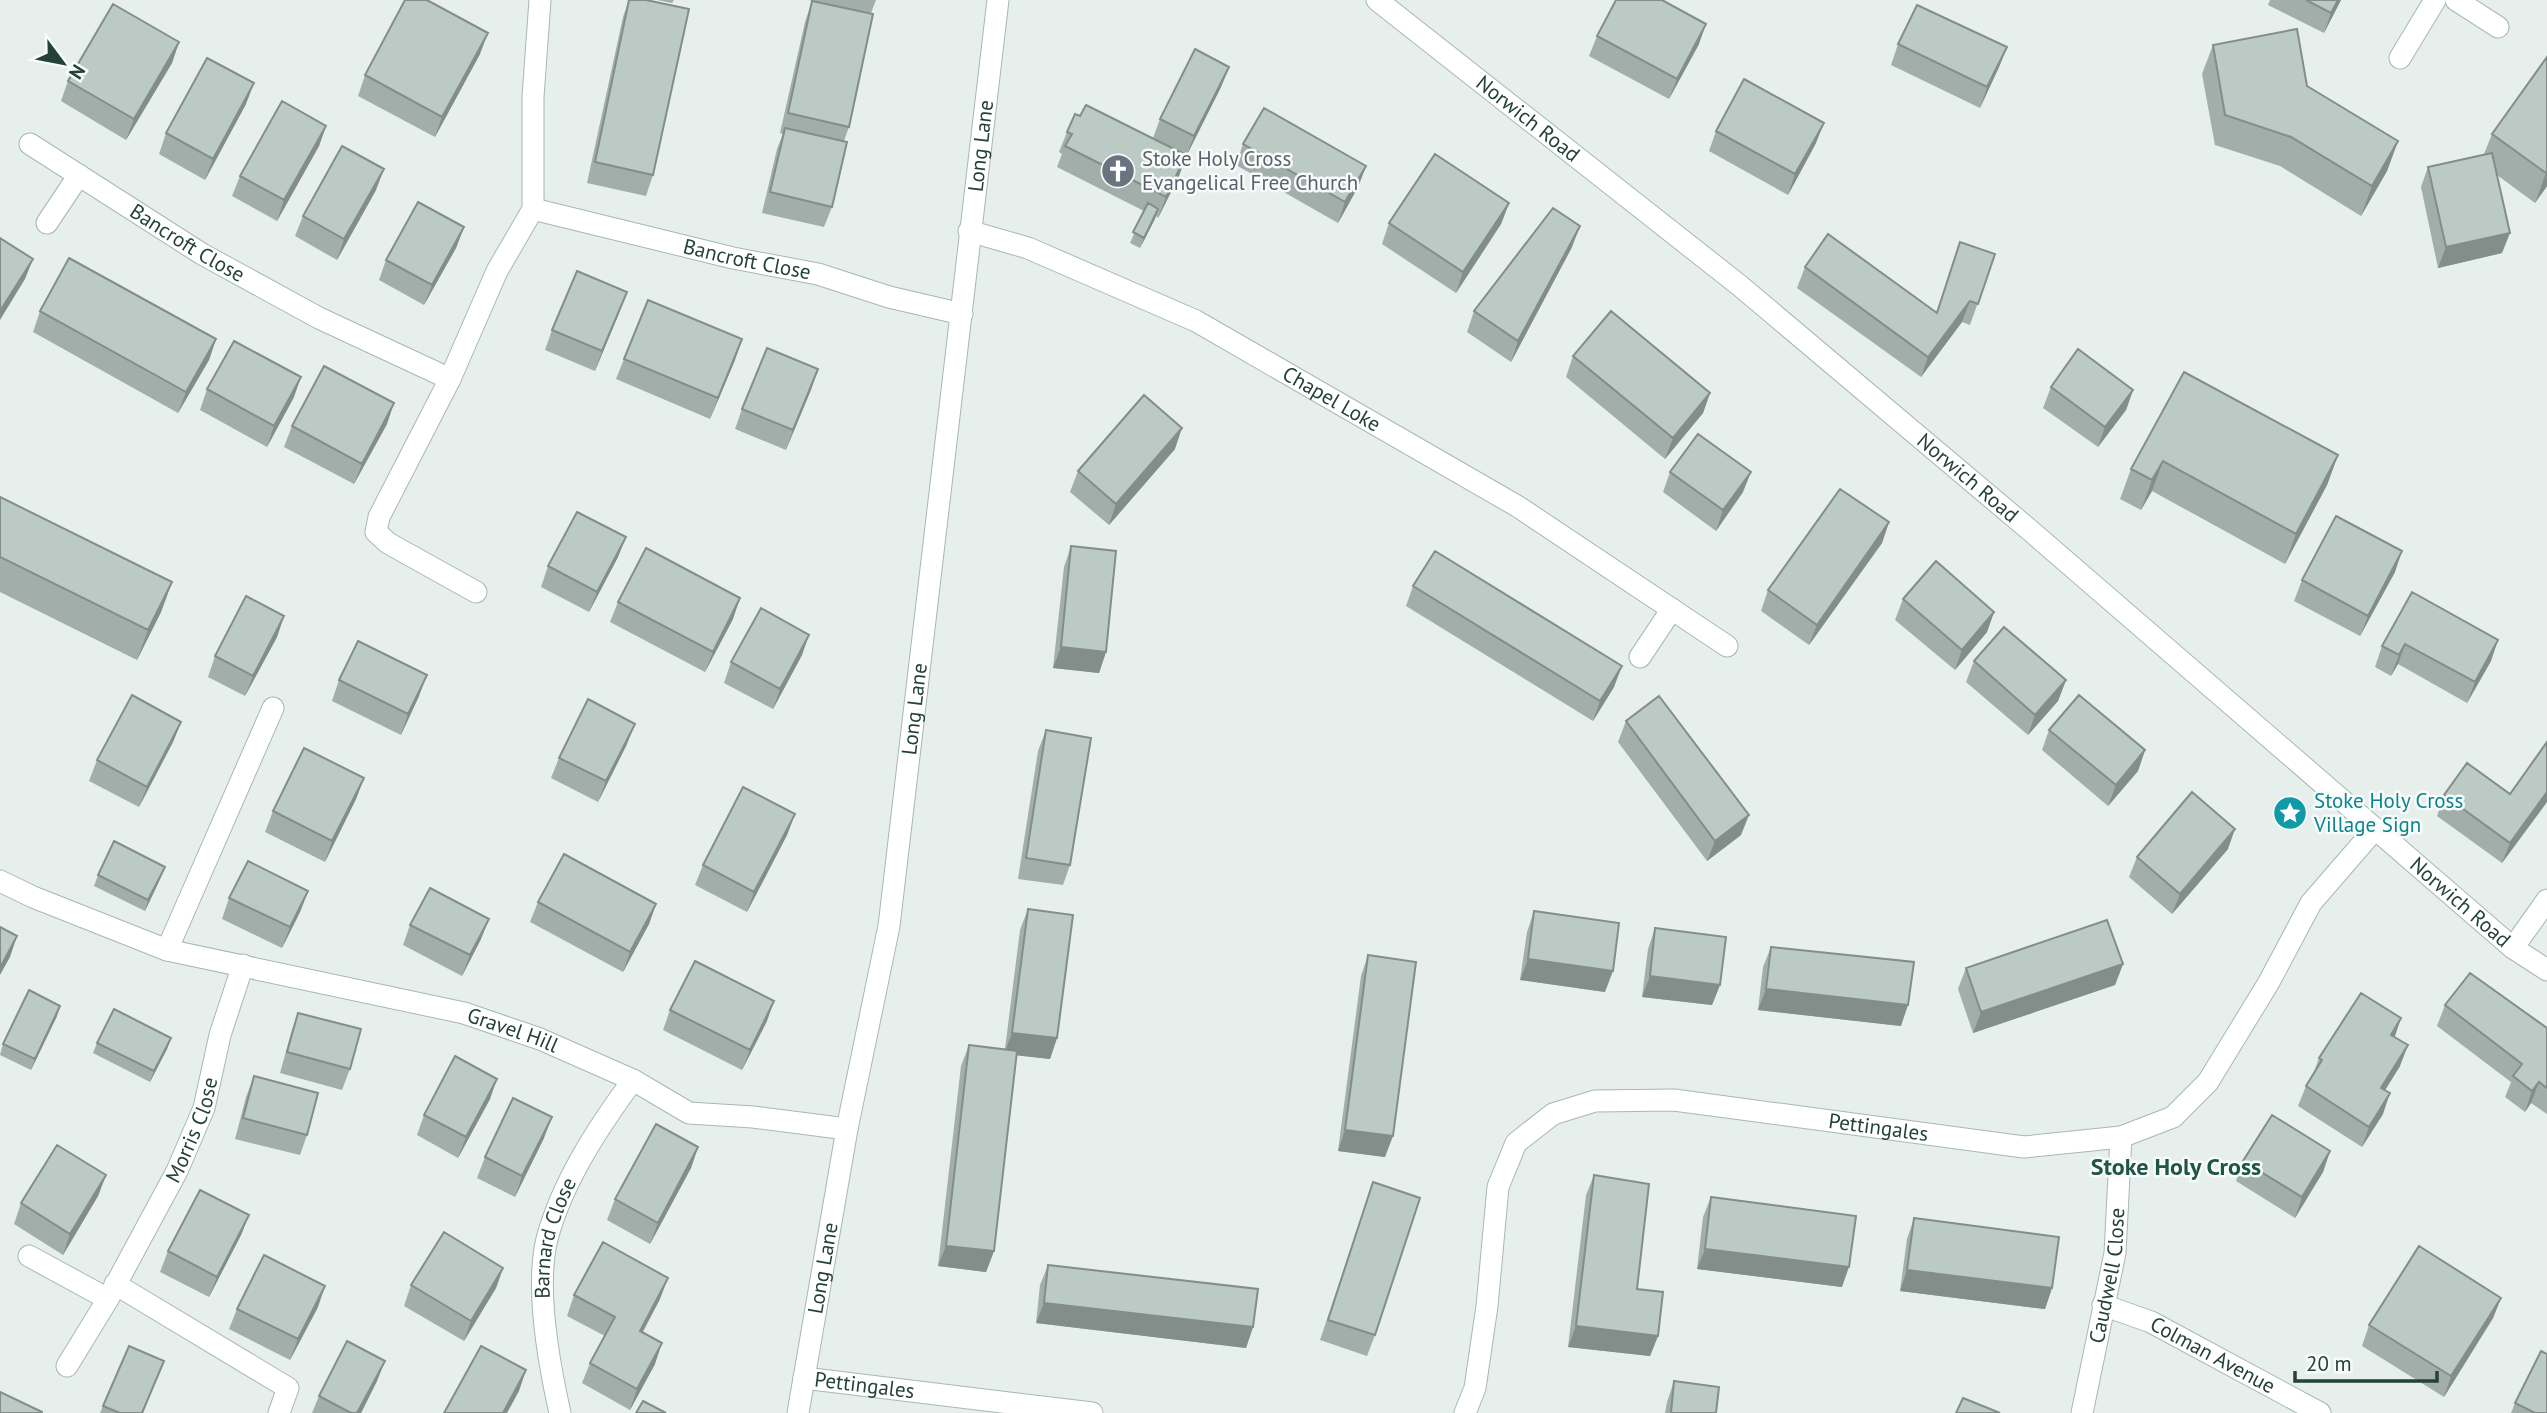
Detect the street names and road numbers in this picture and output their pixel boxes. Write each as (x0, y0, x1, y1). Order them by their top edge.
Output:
street label: Norwich Road (1471, 69, 1586, 168)
street label: Long Lane (962, 98, 999, 193)
street label: Bancroft Close (125, 197, 250, 288)
street label: Bancroft Close (681, 232, 813, 285)
street label: Chapel Loke (1278, 360, 1386, 438)
street label: Norwich Road (1912, 427, 2025, 528)
street label: Long Lane (895, 662, 933, 756)
street label: Norwich Road (2404, 851, 2516, 953)
street label: Gravel Hill (464, 1001, 563, 1058)
street label: Morris Close (159, 1075, 223, 1187)
street label: Pettingales (1827, 1107, 1930, 1147)
street label: Barnard Close (528, 1173, 582, 1299)
street label: Caudwell Close (2083, 1207, 2130, 1346)
street label: Long Lane (801, 1220, 844, 1316)
street label: Colman Avenue (2146, 1310, 2280, 1399)
street label: Pettingales (813, 1365, 916, 1404)

